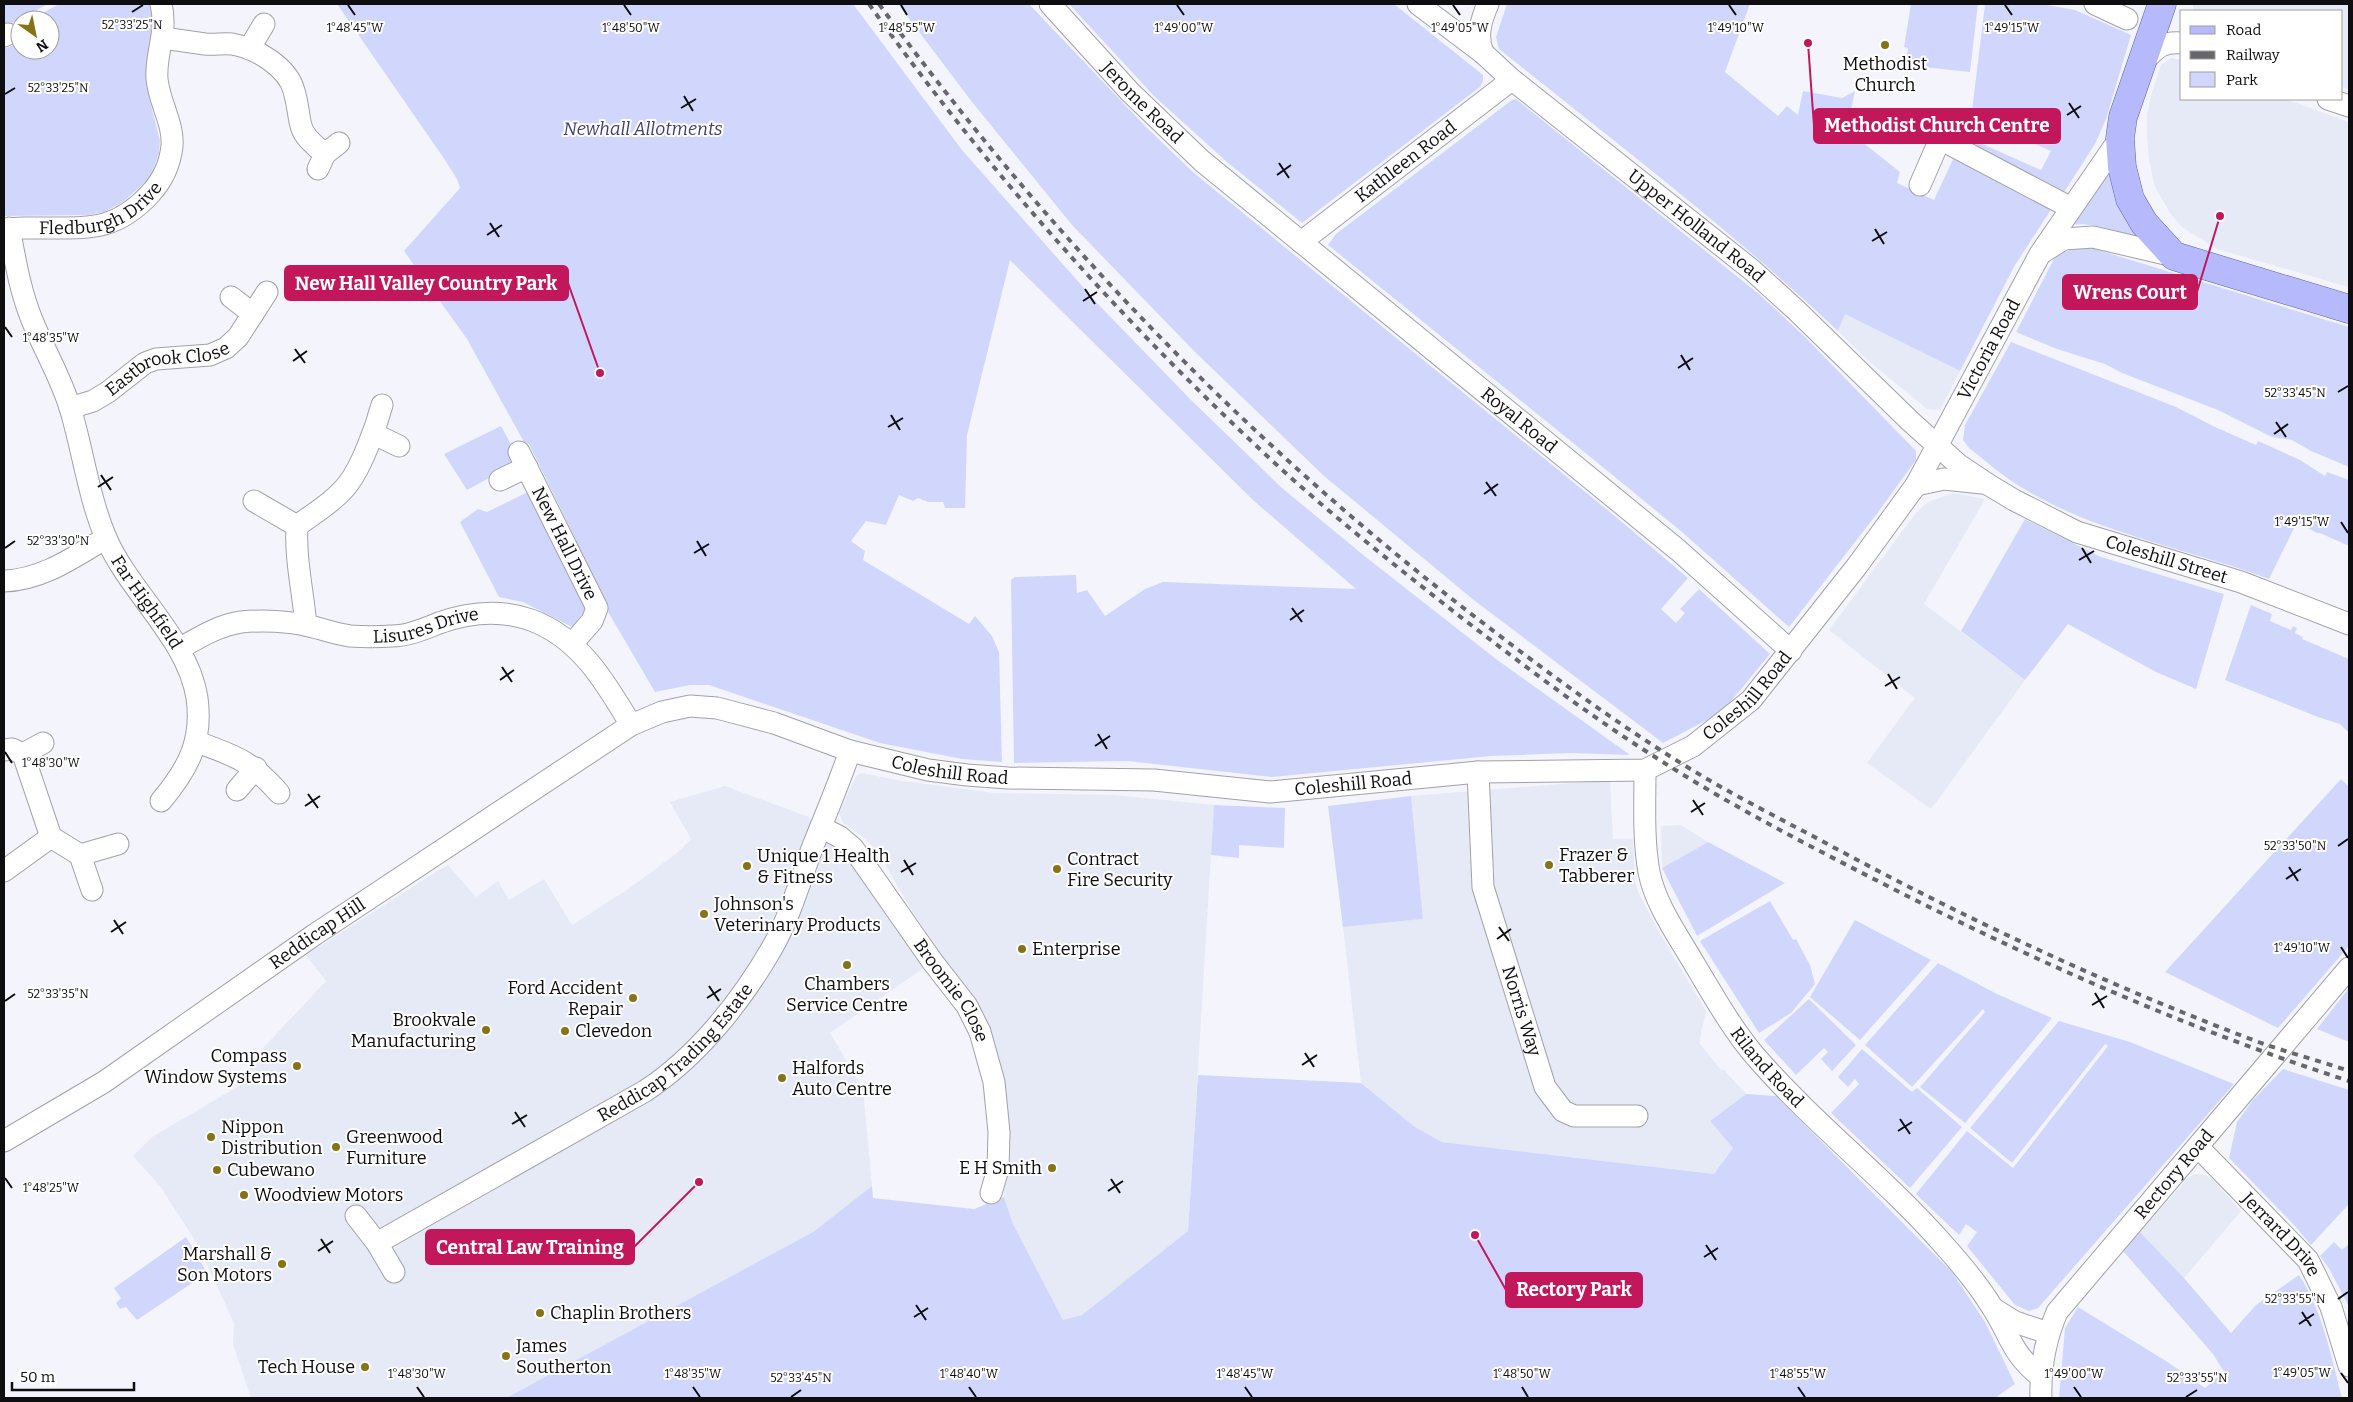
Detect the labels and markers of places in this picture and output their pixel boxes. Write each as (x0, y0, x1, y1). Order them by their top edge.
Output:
marker: Methodist Church (1879, 39, 1891, 51)
place label: Methodist Church (1843, 53, 1928, 96)
callout: Methodist Church Centre (1814, 109, 2060, 143)
callout: New Hall Valley Country Park (285, 266, 568, 300)
callout: Wrens Court (2063, 275, 2197, 309)
place label: Frazer & Tabberer (1559, 844, 1634, 887)
place label: Unique 1 Health & Fitness (757, 845, 890, 888)
place label: Contract Fire Security (1067, 848, 1173, 891)
marker: Frazer & Tabberer (1543, 859, 1555, 871)
marker: Unique 1 Health & Fitness (741, 860, 753, 872)
marker: Contract Fire Security (1051, 863, 1063, 875)
place label: Johnson's Veterinary Products (713, 893, 881, 936)
marker: Johnson's Veterinary Products (698, 908, 710, 920)
place label: Enterprise (1032, 938, 1121, 960)
marker: Enterprise (1016, 943, 1028, 955)
marker: Chambers Service Centre (841, 959, 853, 971)
place label: Chambers Service Centre (786, 973, 908, 1016)
place label: Ford Accident Repair (507, 977, 623, 1020)
marker: Ford Accident Repair (627, 992, 639, 1004)
place label: Brookvale Manufacturing (351, 1009, 476, 1052)
place label: Clevedon (575, 1020, 653, 1042)
marker: Brookvale Manufacturing (480, 1024, 492, 1036)
marker: Clevedon (559, 1025, 571, 1037)
place label: Compass Window Systems (144, 1045, 287, 1088)
place label: Halfords Auto Centre (792, 1057, 892, 1100)
marker: Compass Window Systems (291, 1060, 303, 1072)
marker: Halfords Auto Centre (776, 1072, 788, 1084)
place label: Nippon Distribution (221, 1116, 323, 1159)
place label: Greenwood Furniture (346, 1126, 443, 1169)
marker: Nippon Distribution (205, 1131, 217, 1143)
marker: Greenwood Furniture (330, 1141, 342, 1153)
place label: E H Smith (959, 1157, 1042, 1179)
place label: Cubewano (227, 1159, 315, 1181)
marker: E H Smith (1046, 1162, 1058, 1174)
marker: Cubewano (211, 1164, 223, 1176)
place label: Woodview Motors (254, 1184, 403, 1206)
marker: Woodview Motors (238, 1189, 250, 1201)
callout: Central Law Training (426, 1230, 634, 1264)
place label: Marshall & Son Motors (177, 1243, 272, 1286)
marker: Marshall & Son Motors (276, 1258, 288, 1270)
callout: Rectory Park (1506, 1273, 1642, 1307)
place label: Chaplin Brothers (550, 1302, 691, 1324)
marker: Chaplin Brothers (534, 1307, 546, 1319)
place label: James Southerton (515, 1335, 612, 1378)
marker: James Southerton (500, 1350, 512, 1362)
place label: Tech House (258, 1356, 355, 1378)
marker: Tech House (359, 1361, 371, 1373)

